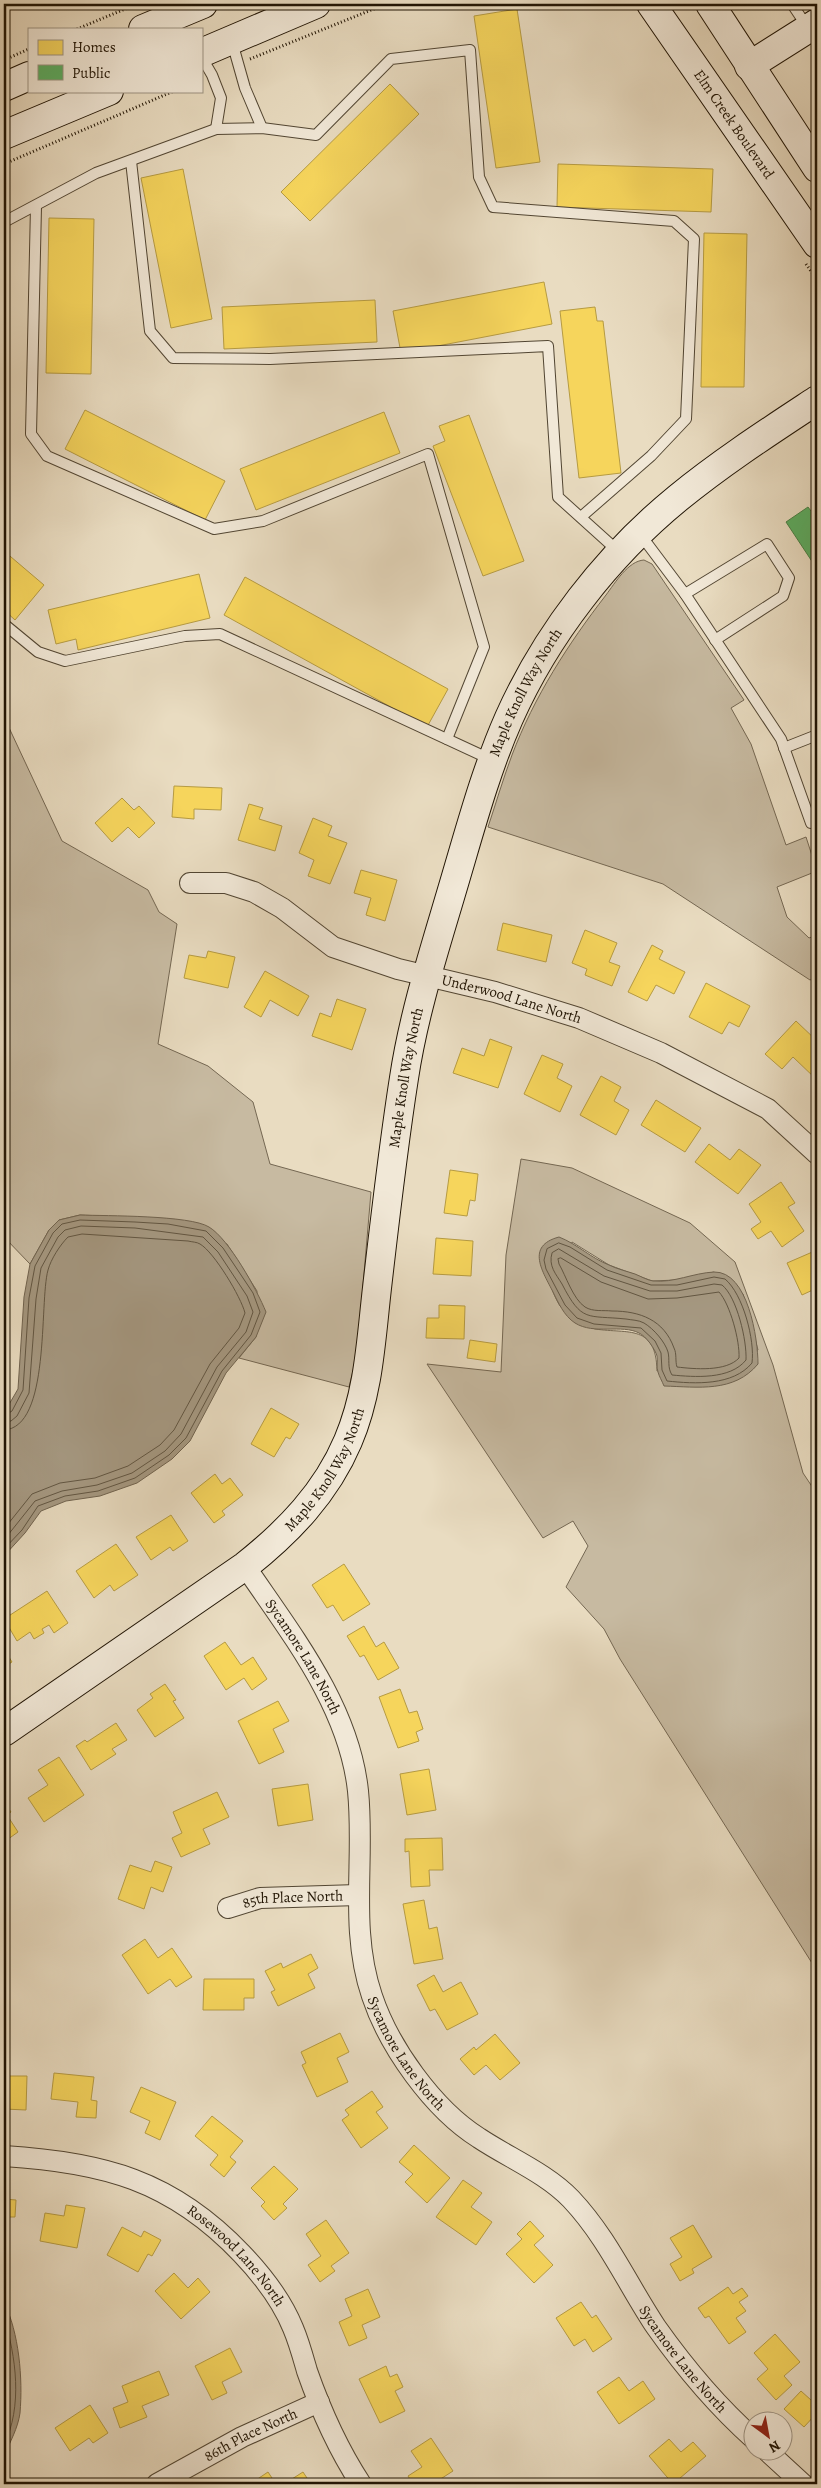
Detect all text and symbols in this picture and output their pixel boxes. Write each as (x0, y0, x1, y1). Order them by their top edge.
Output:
legend (28, 28, 202, 92)
text: Homes (72, 37, 116, 57)
text: Public (72, 63, 110, 83)
street label: Elm Creek Boulevard (689, 66, 779, 183)
street label: Maple Knoll Way North (484, 624, 567, 760)
street label: Underwood Lane North (440, 970, 584, 1028)
street label: Maple Knoll Way North (384, 1005, 428, 1149)
street label: Maple Knoll Way North (280, 1405, 369, 1536)
street label: Sycamore Lane North (261, 1595, 346, 1718)
street label: 85th Place North (240, 1885, 343, 1913)
street label: Sycamore Lane North (363, 1994, 450, 2115)
street label: Rosewood Lane North (183, 2200, 290, 2310)
street label: Sycamore Lane North (635, 2301, 731, 2417)
street label: 86th Place North (200, 2403, 300, 2466)
north arrow (744, 2410, 794, 2460)
text: N (765, 2436, 784, 2457)

